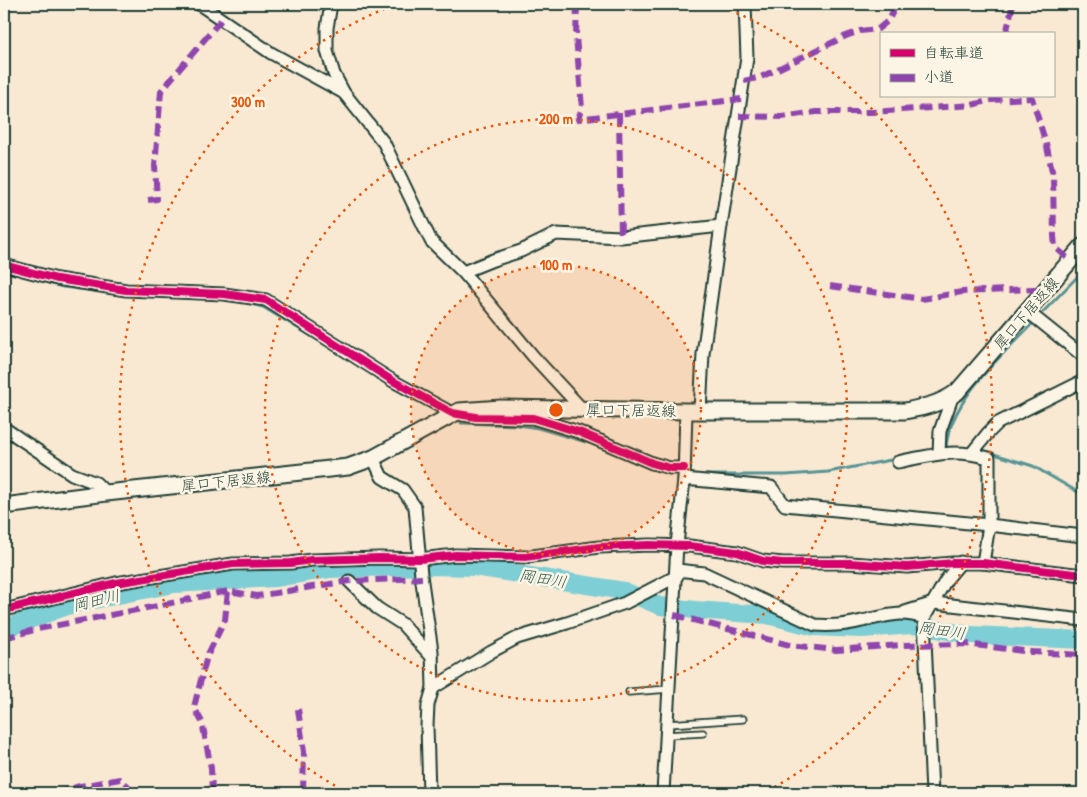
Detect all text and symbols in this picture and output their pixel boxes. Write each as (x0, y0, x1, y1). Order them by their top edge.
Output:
legend (880, 32, 1054, 98)
text: 自転車道 (924, 42, 984, 63)
text: 小道 (924, 66, 954, 87)
text: 300 m (231, 91, 265, 112)
text: 200 m (539, 108, 573, 129)
text: 100 m (540, 254, 572, 275)
street label: 犀口下居返線 (989, 272, 1063, 354)
street label: 犀口下居返線 (586, 399, 676, 421)
centre of rings (547, 401, 565, 419)
street label: 犀口下居返線 (180, 466, 272, 496)
water label: 岡田川 (518, 563, 568, 593)
water label: 岡田川 (70, 584, 122, 616)
water label: 岡田川 (917, 616, 967, 644)

